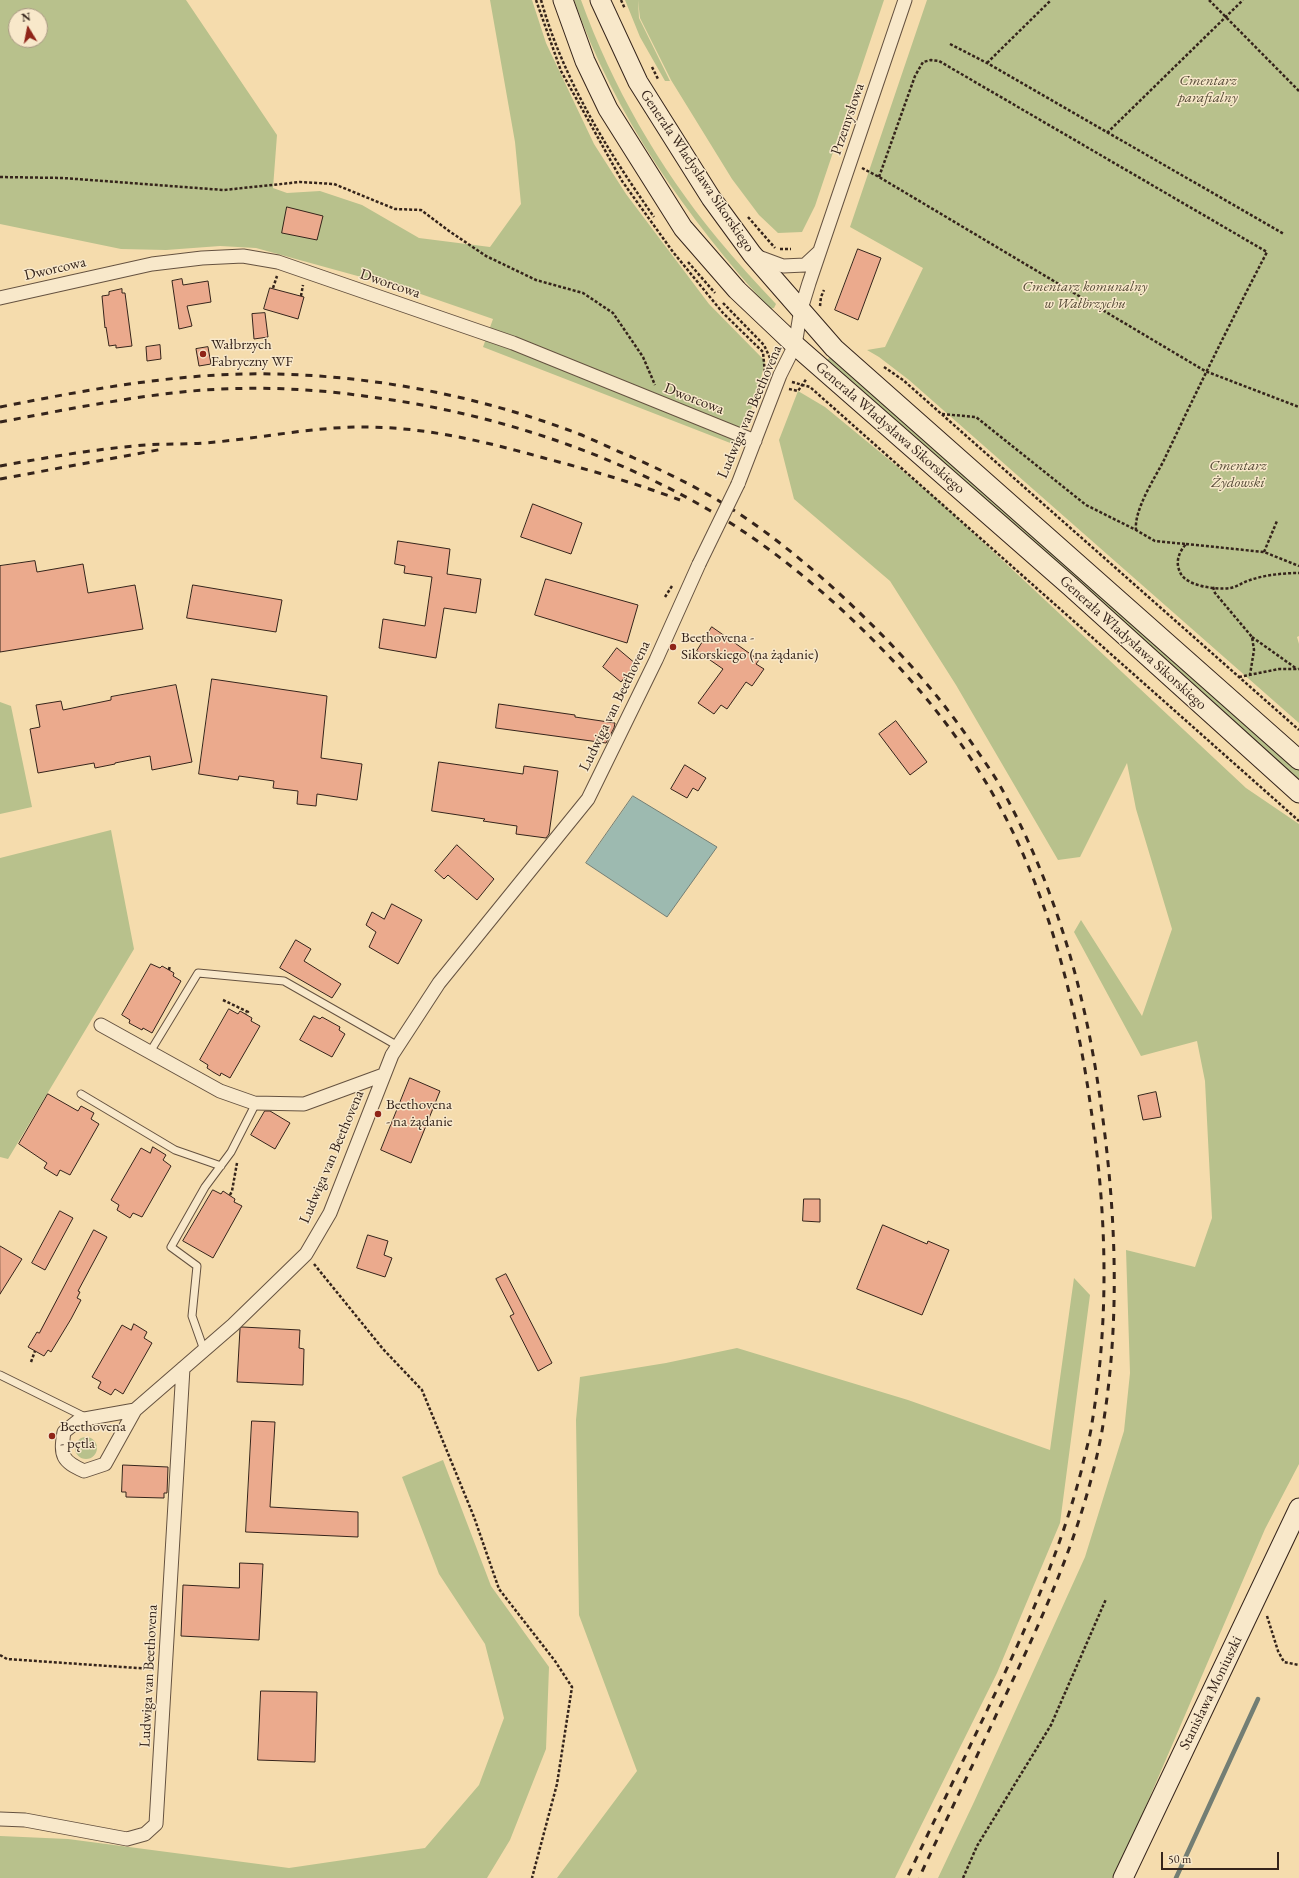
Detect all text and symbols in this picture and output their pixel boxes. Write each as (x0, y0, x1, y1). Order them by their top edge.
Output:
north arrow (8, 8, 48, 48)
text: N (20, 10, 32, 25)
park label: Cmentarz parafialny (1178, 72, 1238, 107)
street label: Przemysłowa (827, 81, 869, 157)
street label: Generała Władysława Sikorskiego (636, 86, 758, 256)
street label: Dworcowa (22, 253, 88, 285)
street label: Dworcowa (357, 265, 423, 303)
park label: Cmentarz komunalny w Wałbrzychu (1022, 278, 1148, 313)
place label: Wałbrzych Fabryczny WF (211, 336, 293, 371)
street label: Ludwiga van Beethovena (714, 343, 786, 481)
marker: Wałbrzych Fabryczny WF (198, 349, 208, 359)
street label: Generała Władysława Sikorskiego (812, 358, 968, 498)
street label: Dworcowa (662, 379, 726, 419)
park label: Cmentarz Żydowski (1209, 457, 1267, 492)
street label: Generała Władysława Sikorskiego (1056, 572, 1210, 714)
place label: Beethovena - Sikorskiego (na żądanie) (681, 629, 818, 664)
street label: Ludwiga van Beethovena (576, 638, 654, 774)
marker: Beethovena - Sikorskiego (na żądanie) (668, 642, 678, 652)
street label: Ludwiga van Beethovena (296, 1088, 368, 1226)
place label: Beethovena - na żądanie (386, 1096, 453, 1131)
marker: Beethovena - na żądanie (373, 1109, 383, 1119)
place label: Beethovena - pętla (60, 1418, 126, 1453)
marker: Beethovena - pętla (47, 1431, 57, 1441)
street label: Ludwiga van Beethovena (136, 1604, 162, 1748)
street label: Stanisława Moniuszki (1176, 1633, 1246, 1753)
scale bar (1163, 1844, 1281, 1870)
text: 50 m (1168, 1851, 1191, 1867)

